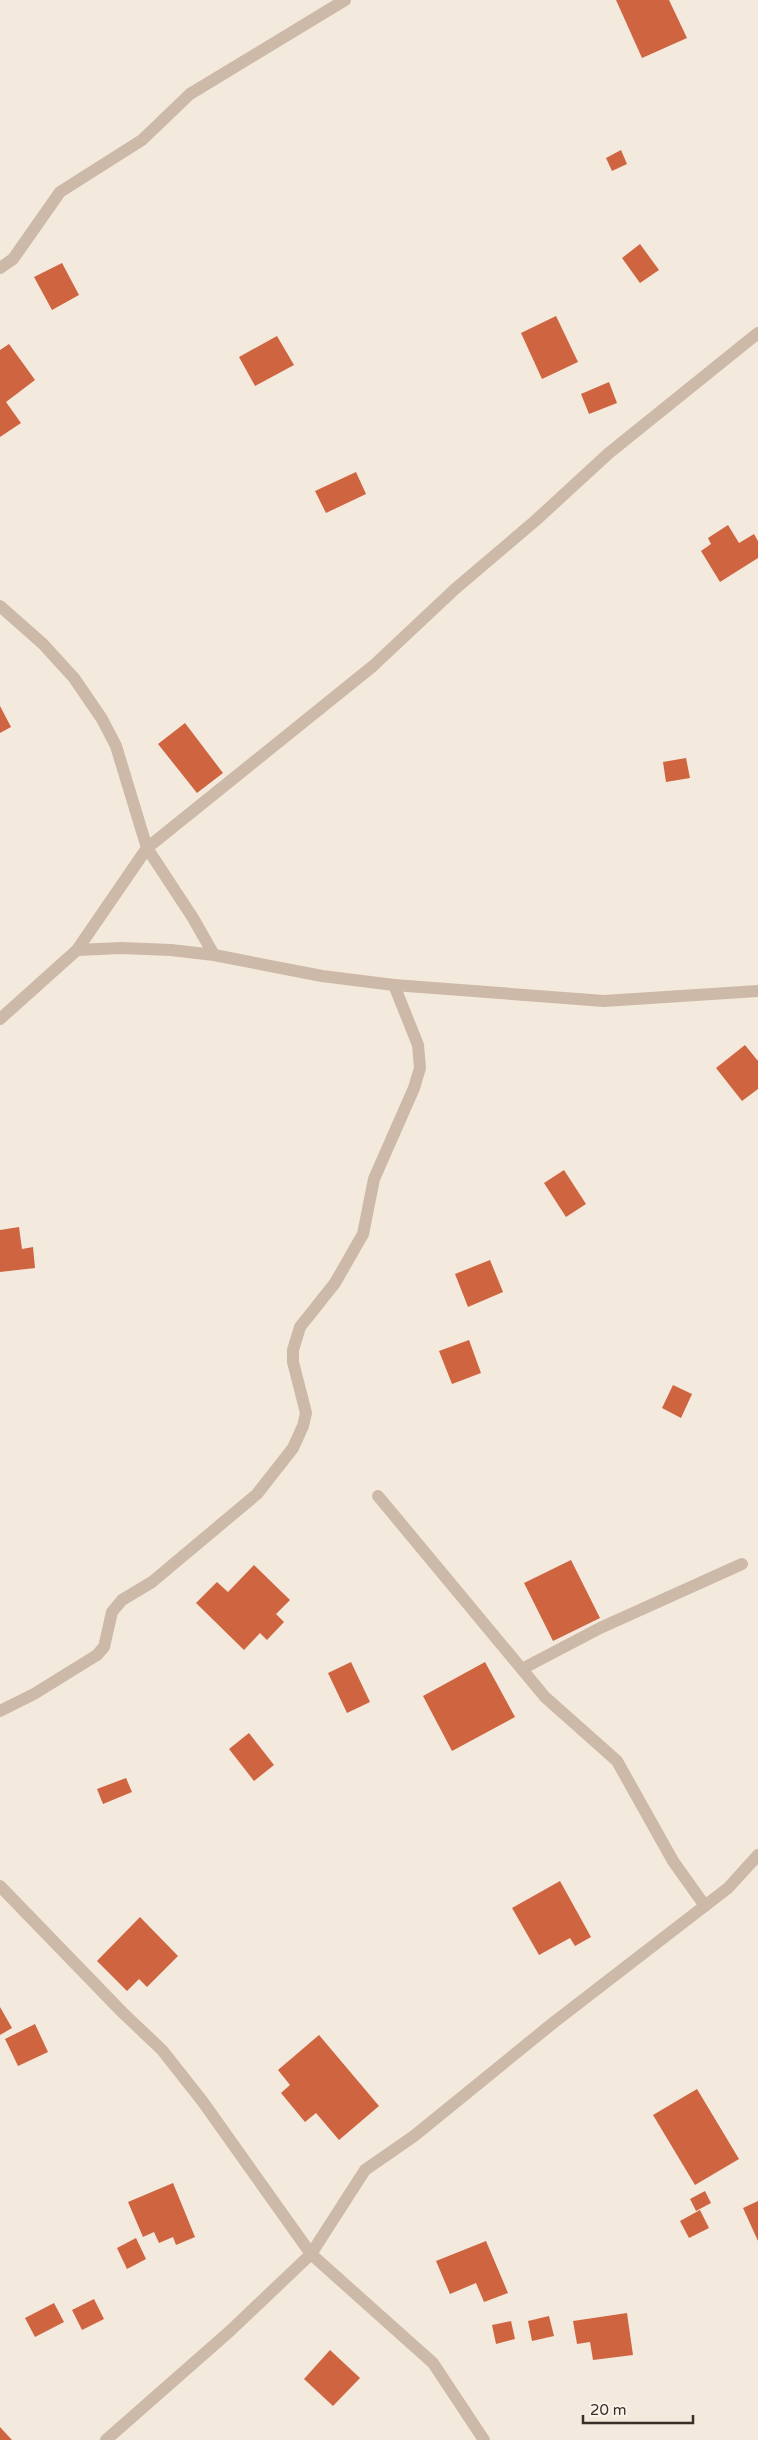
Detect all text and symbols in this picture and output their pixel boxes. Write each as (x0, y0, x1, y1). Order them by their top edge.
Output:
scale bar (583, 2392, 693, 2424)
text: 20 m (590, 2401, 627, 2419)

